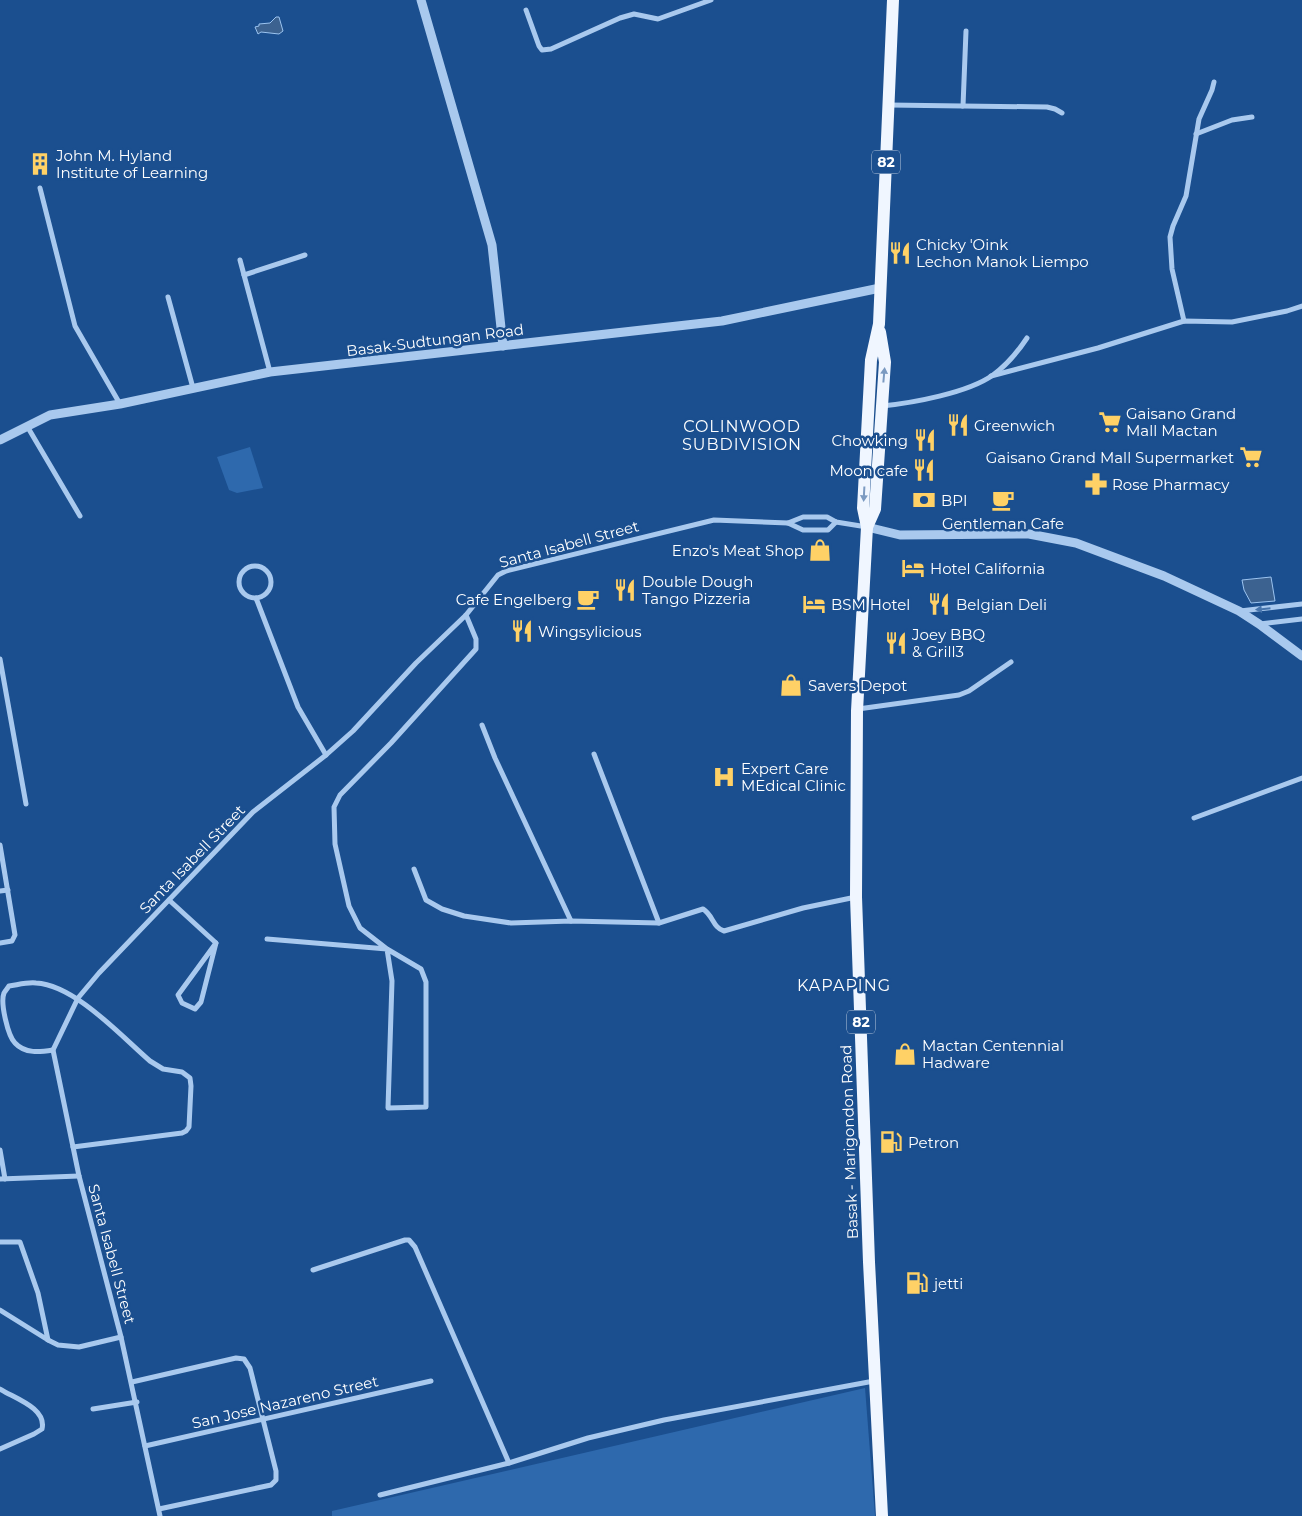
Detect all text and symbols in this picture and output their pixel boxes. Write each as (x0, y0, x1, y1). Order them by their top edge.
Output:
place label: John M. Hyland Institute of Learning (55, 146, 208, 182)
road number: 82 (872, 150, 900, 173)
building icon: John M. Hyland Institute of Learning (27, 151, 53, 177)
place label: Chicky 'Oink Lechon Manok Liempo (916, 235, 1089, 271)
restaurant icon: Chicky 'Oink Lechon Manok Liempo (887, 240, 913, 266)
street label: Basak-Sudtungan Road (345, 320, 525, 360)
one-way arrow (880, 367, 888, 383)
place label: Gaisano Grand Mall Mactan (1126, 404, 1236, 440)
supermarket icon: Gaisano Grand Mall Mactan (1097, 409, 1123, 435)
restaurant icon: Greenwich (945, 412, 971, 438)
place label: Greenwich (974, 416, 1055, 435)
district label: COLINWOOD SUBDIVISION (682, 417, 802, 454)
restaurant icon: Chowking (912, 427, 938, 453)
place label: Chowking (831, 431, 908, 450)
supermarket icon: Gaisano Grand Mall Supermarket (1238, 444, 1264, 470)
place label: Gaisano Grand Mall Supermarket (986, 448, 1234, 467)
restaurant icon: Moon cafe (911, 457, 937, 483)
place label: Moon cafe (829, 461, 908, 480)
pharmacy icon: Rose Pharmacy (1083, 471, 1109, 497)
place label: Rose Pharmacy (1112, 475, 1230, 494)
one-way arrow (860, 487, 868, 503)
bank icon: BPI (911, 487, 937, 513)
cafe icon: Gentleman Cafe (990, 487, 1016, 513)
place label: BPI (941, 491, 967, 510)
place label: Gentleman Cafe (942, 514, 1064, 533)
street label: Santa Isabell Street (497, 516, 641, 572)
shop icon: Enzo's Meat Shop (807, 537, 833, 563)
place label: Enzo's Meat Shop (672, 541, 804, 560)
hotel icon: Hotel California (900, 555, 926, 581)
place label: Hotel California (930, 559, 1045, 578)
place label: Double Dough Tango Pizzeria (642, 572, 753, 608)
restaurant icon: Double Dough Tango Pizzeria (612, 577, 638, 603)
cafe icon: Cafe Engelberg (575, 586, 601, 612)
place label: Cafe Engelberg (456, 590, 572, 609)
hotel icon: BSM Hotel (801, 591, 827, 617)
restaurant icon: Belgian Deli (926, 591, 952, 617)
place label: BSM Hotel (831, 595, 910, 614)
place label: Belgian Deli (956, 595, 1047, 614)
one-way arrow (1255, 605, 1271, 613)
restaurant icon: Wingsylicious (509, 618, 535, 644)
place label: Wingsylicious (538, 622, 642, 641)
place label: Joey BBQ & Grill3 (911, 625, 986, 661)
restaurant icon: Joey BBQ & Grill3 (883, 630, 909, 656)
shop icon: Savers Depot (778, 672, 804, 698)
place label: Savers Depot (808, 676, 907, 695)
place label: Expert Care MEdical Clinic (741, 759, 846, 795)
hospital icon: Expert Care MEdical Clinic (711, 764, 737, 790)
street label: Santa Isabell Street (135, 801, 249, 917)
district label: KAPAPING (797, 976, 891, 995)
road number: 82 (847, 1010, 875, 1034)
place label: Mactan Centennial Hadware (922, 1036, 1064, 1072)
shop icon: Mactan Centennial Hadware (892, 1041, 918, 1067)
street label: Basak - Marigondon Road (836, 1044, 862, 1240)
fuel station icon: Petron (878, 1129, 904, 1155)
place label: Petron (908, 1133, 959, 1152)
street label: Santa Isabell Street (84, 1182, 140, 1326)
fuel station icon: jetti (904, 1270, 930, 1296)
place label: jetti (932, 1274, 963, 1293)
street label: San Jose Nazareno Street (190, 1371, 380, 1433)

